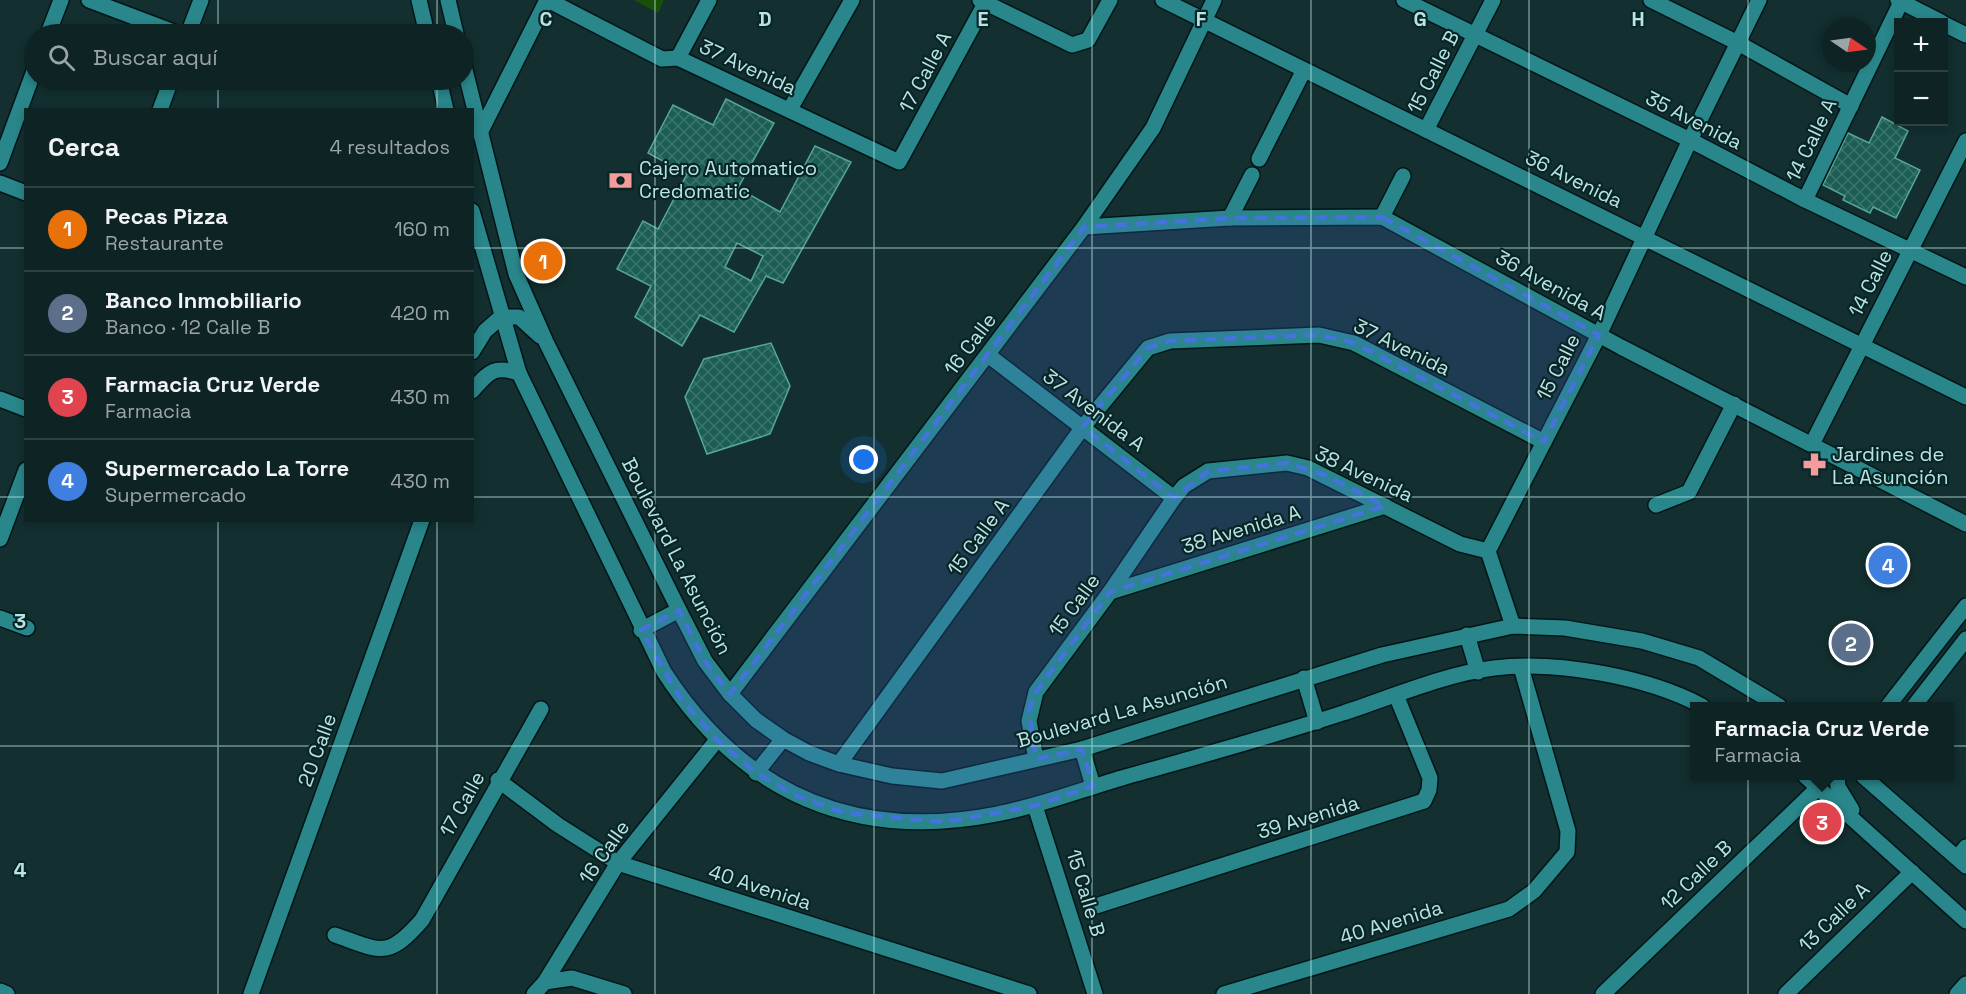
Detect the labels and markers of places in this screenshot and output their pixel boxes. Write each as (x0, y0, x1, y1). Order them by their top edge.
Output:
place label: Cajero Automatico Credomatic (639, 155, 817, 204)
bank icon: Cajero Automatico Credomatic (608, 167, 634, 193)
pin: 1 (524, 238, 562, 284)
place label: Jardines de La Asunción (1832, 441, 1948, 490)
pharmacy icon: Jardines de La Asunción (1801, 452, 1827, 478)
pin: 4 (1868, 542, 1908, 588)
pin: 2 (1832, 620, 1870, 666)
pin: 3 (1802, 800, 1842, 844)

